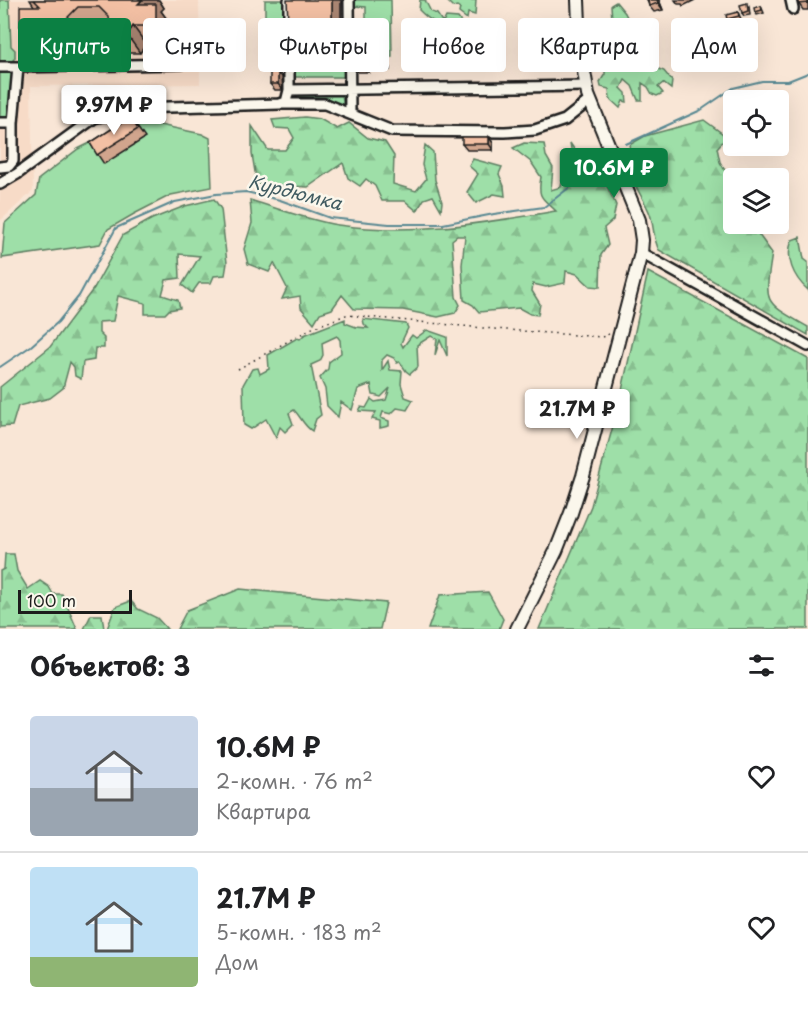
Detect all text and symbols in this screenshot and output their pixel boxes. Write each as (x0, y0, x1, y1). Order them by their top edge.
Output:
chip: Купить (18, 18, 131, 72)
chip: Снять (143, 18, 246, 72)
chip: Фильтры (258, 18, 389, 72)
chip: Новое (401, 18, 506, 72)
chip: Квартира (518, 18, 659, 72)
chip: Дом (671, 18, 758, 72)
pin: 9.97M ₽ (59, 85, 169, 136)
text: 9.97M ₽ (75, 89, 153, 119)
map controls (723, 90, 789, 234)
button: locate (723, 90, 789, 156)
pin: 10.6M ₽ (559, 148, 669, 199)
text: 10.6M ₽ (574, 152, 654, 182)
water label: Курдюмка (246, 167, 345, 216)
button: layers (723, 168, 789, 234)
pin: 21.7M ₽ (522, 389, 632, 440)
text: 21.7M ₽ (539, 393, 615, 423)
scale bar (18, 587, 132, 614)
text: 100 m (27, 588, 76, 612)
text: Объектов: 3 (30, 646, 190, 685)
icon: filters (745, 649, 778, 682)
text: 10.6M ₽ (216, 727, 320, 766)
icon: home (78, 740, 150, 812)
icon: heart (745, 760, 778, 793)
text: 2-комн. · 76 m² (216, 766, 373, 796)
text: Квартира (216, 796, 310, 826)
text: 21.7M ₽ (216, 878, 315, 917)
icon: home (78, 891, 150, 963)
icon: heart (745, 911, 778, 944)
text: 5-комн. · 183 m² (216, 917, 382, 947)
text: Дом (216, 947, 259, 977)

